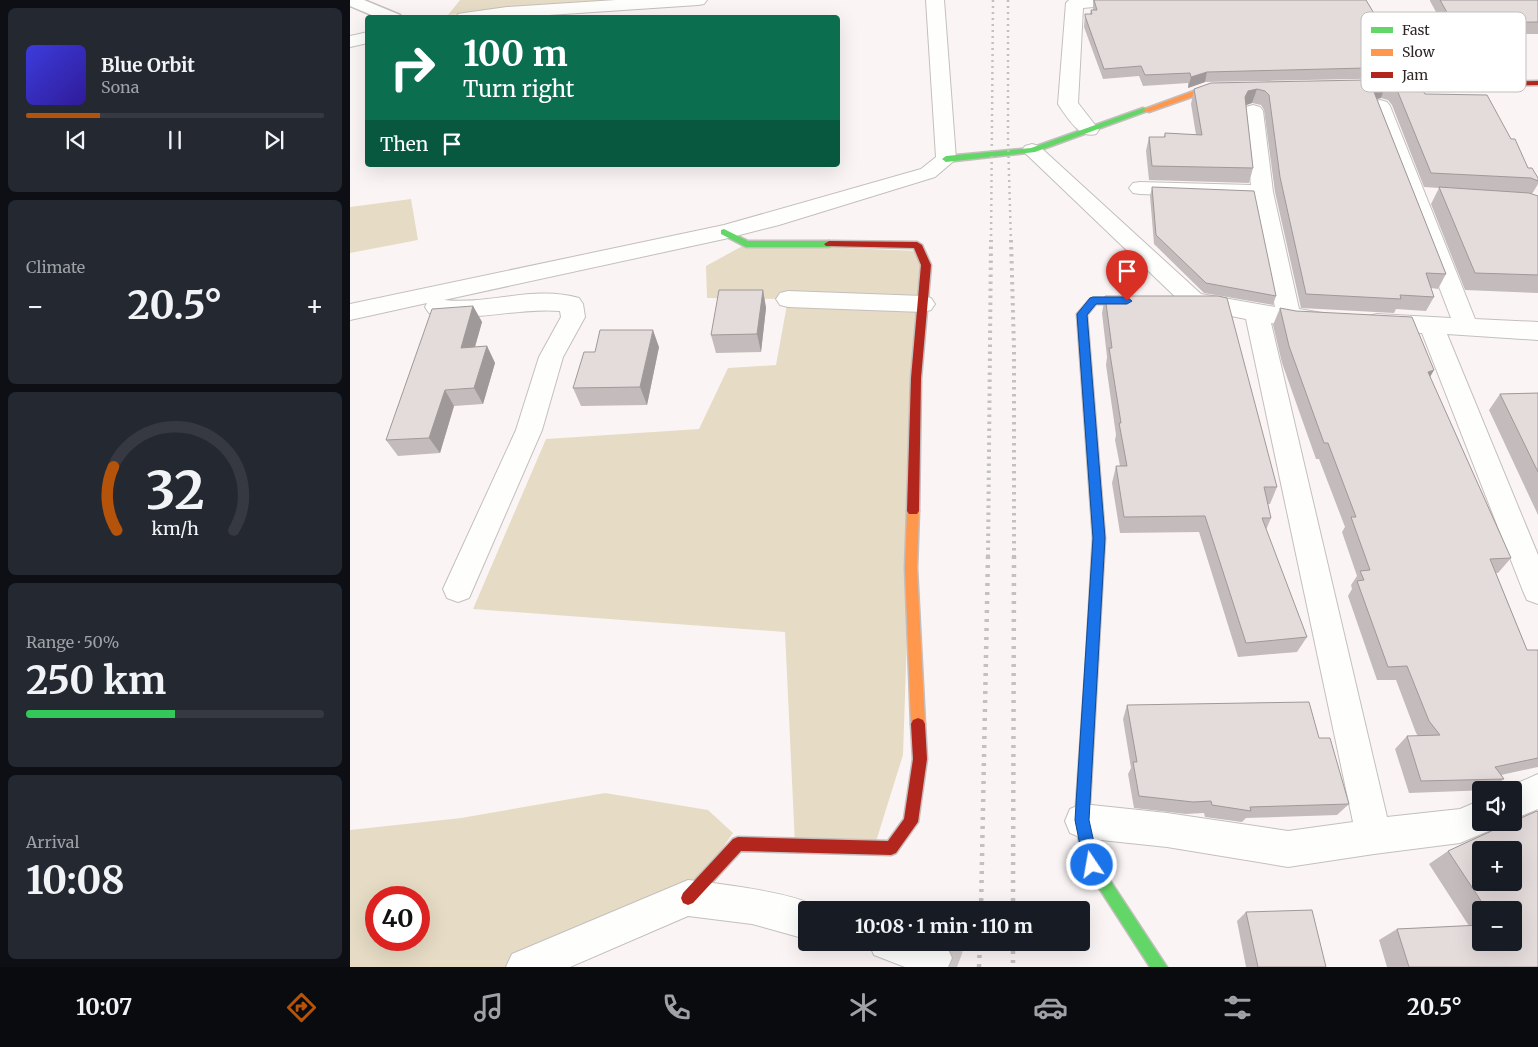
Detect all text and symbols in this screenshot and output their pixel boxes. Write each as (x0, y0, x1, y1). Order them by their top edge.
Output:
legend (1361, 12, 1526, 92)
text: Fast (1402, 21, 1430, 39)
text: 100 m (463, 32, 568, 76)
icon: right (380, 35, 445, 100)
text: Slow (1402, 43, 1435, 61)
text: Blue Orbit (101, 53, 195, 77)
text: Jam (1401, 66, 1428, 84)
text: Turn right (463, 75, 574, 103)
text: Sona (101, 77, 139, 97)
icon: previous (62, 126, 90, 154)
icon: pause (161, 126, 189, 154)
icon: next (260, 126, 288, 154)
icon: arrive (438, 130, 466, 158)
text: Then (380, 132, 428, 156)
pin (1106, 250, 1148, 301)
text: Climate (26, 257, 85, 277)
icon: arrive (1113, 257, 1141, 285)
text: 20.5° (128, 282, 222, 329)
text: − (26, 288, 45, 324)
text: + (305, 288, 324, 324)
text: 32 (146, 458, 204, 523)
text: km/h (151, 517, 199, 540)
text: Range · 50% (26, 632, 119, 652)
text: 250 km (26, 657, 166, 704)
map controls (1472, 781, 1522, 951)
button: sound (1472, 781, 1522, 831)
text: Arrival (26, 832, 79, 852)
position arrow (1065, 838, 1117, 890)
button: + (1472, 841, 1522, 891)
text: 10:08 (26, 857, 125, 904)
speed limit sign: 40 (365, 886, 430, 951)
button: − (1472, 901, 1522, 951)
text: 10:08 · 1 min · 110 m (855, 914, 1033, 938)
icon: directions (284, 990, 319, 1025)
icon: music (471, 990, 506, 1025)
icon: phone (659, 990, 694, 1025)
icon: climate (846, 990, 881, 1025)
icon: car (1033, 990, 1068, 1025)
icon: filters (1220, 990, 1255, 1025)
text: 10:07 (76, 993, 132, 1021)
text: 20.5° (1407, 993, 1462, 1021)

